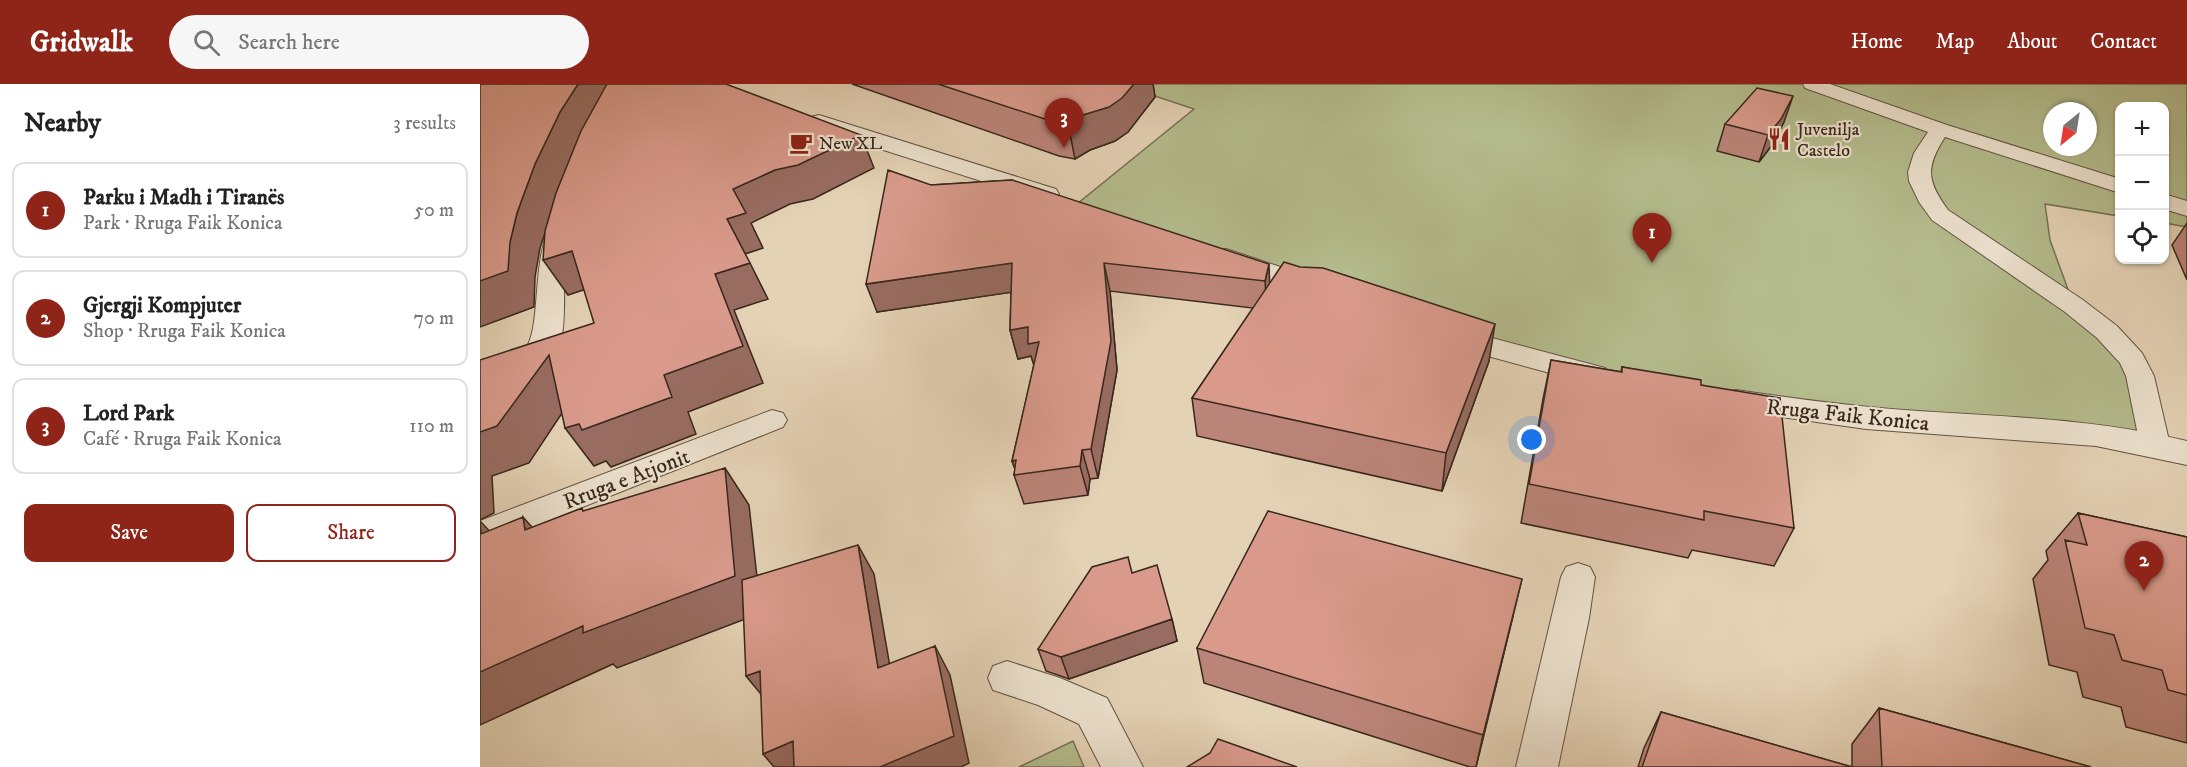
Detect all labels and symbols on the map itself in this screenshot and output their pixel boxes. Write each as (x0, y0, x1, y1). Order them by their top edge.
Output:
pin: 3 (1044, 98, 1084, 148)
north arrow (2043, 102, 2097, 156)
place label: Juvenilja Castelo (1795, 119, 1860, 162)
restaurant icon: Juvenilja Castelo (1766, 126, 1792, 152)
cafe icon: New XL (788, 130, 814, 156)
place label: New XL (819, 133, 882, 155)
pin: 1 (1632, 214, 1672, 263)
street label: Rruga Faik Konica (1765, 394, 1931, 438)
your location (1517, 425, 1546, 454)
street label: Rruga e Atjonit (560, 443, 694, 516)
pin: 2 (2124, 542, 2164, 591)

